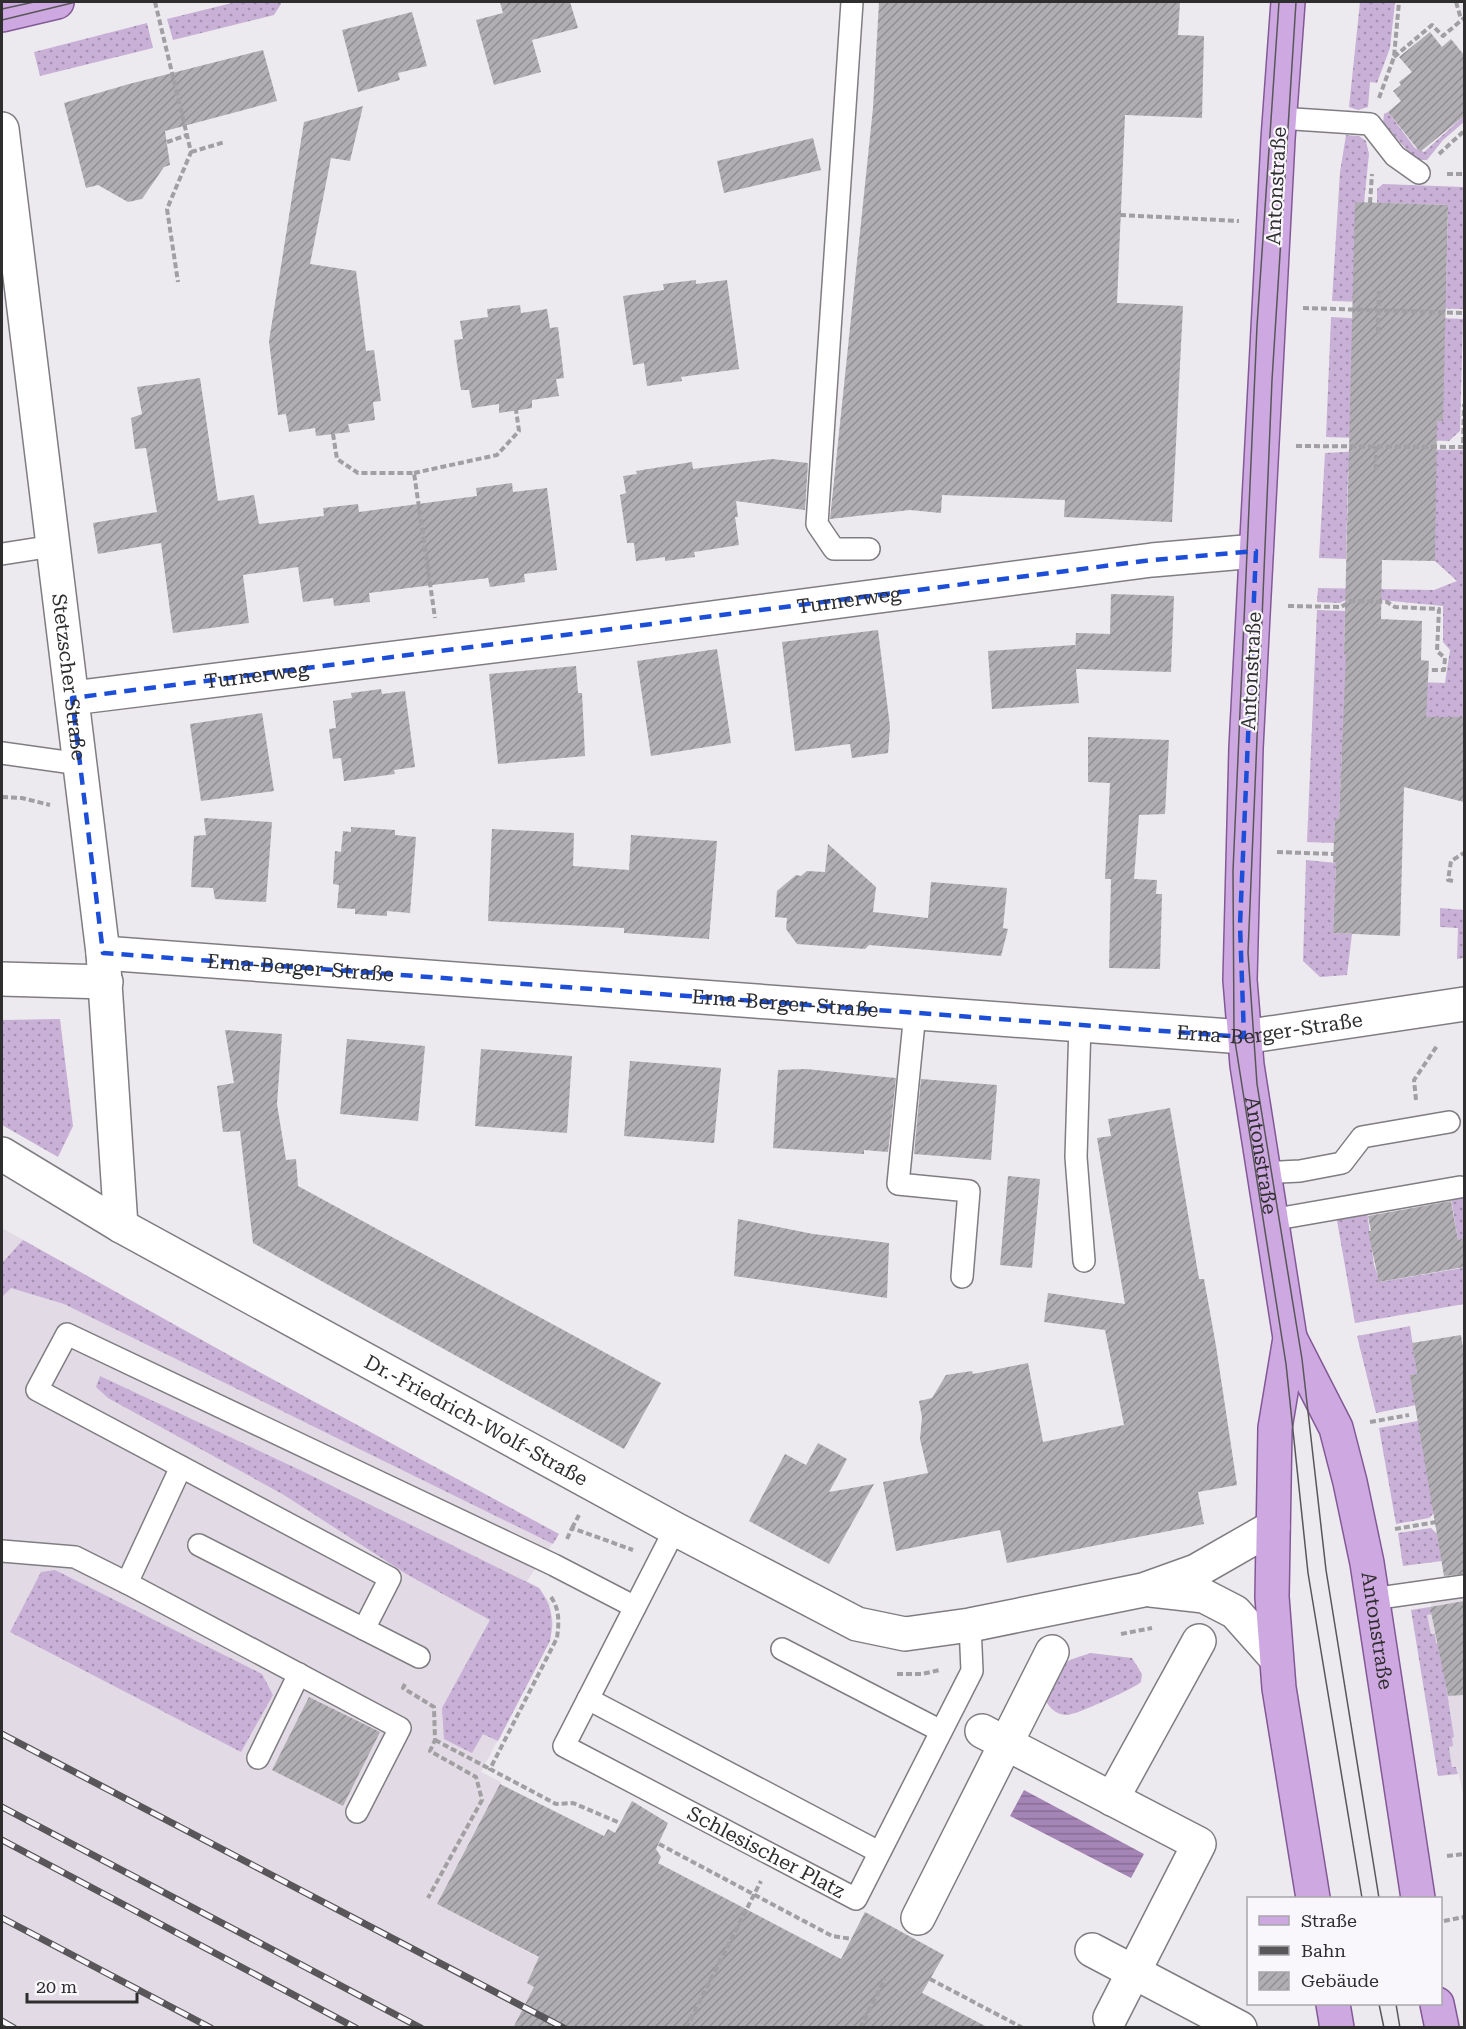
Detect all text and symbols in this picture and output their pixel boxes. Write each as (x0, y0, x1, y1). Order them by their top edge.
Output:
street label: Antonstraße (1261, 126, 1291, 246)
street label: Turnerweg (795, 581, 903, 619)
street label: Stetzscher Straße (47, 592, 91, 762)
street label: Antonstraße (1236, 611, 1266, 731)
street label: Turnerweg (203, 657, 311, 693)
street label: Erna-Berger-Straße (206, 949, 395, 986)
street label: Erna-Berger-Straße (691, 984, 879, 1022)
street label: Erna-Berger-Straße (1176, 1007, 1364, 1049)
street label: Antonstraße (1240, 1095, 1282, 1216)
street label: Dr.-Friedrich-Wolf-Straße (360, 1350, 592, 1491)
street label: Antonstraße (1356, 1570, 1398, 1691)
street label: Schlesischer Platz (683, 1801, 849, 1903)
legend (1247, 1897, 1442, 2005)
text: Straße (1301, 1910, 1357, 1931)
text: Bahn (1301, 1940, 1346, 1961)
scale bar (27, 1966, 136, 2004)
text: Gebäude (1301, 1970, 1379, 1991)
text: 20 m (36, 1976, 77, 1997)

